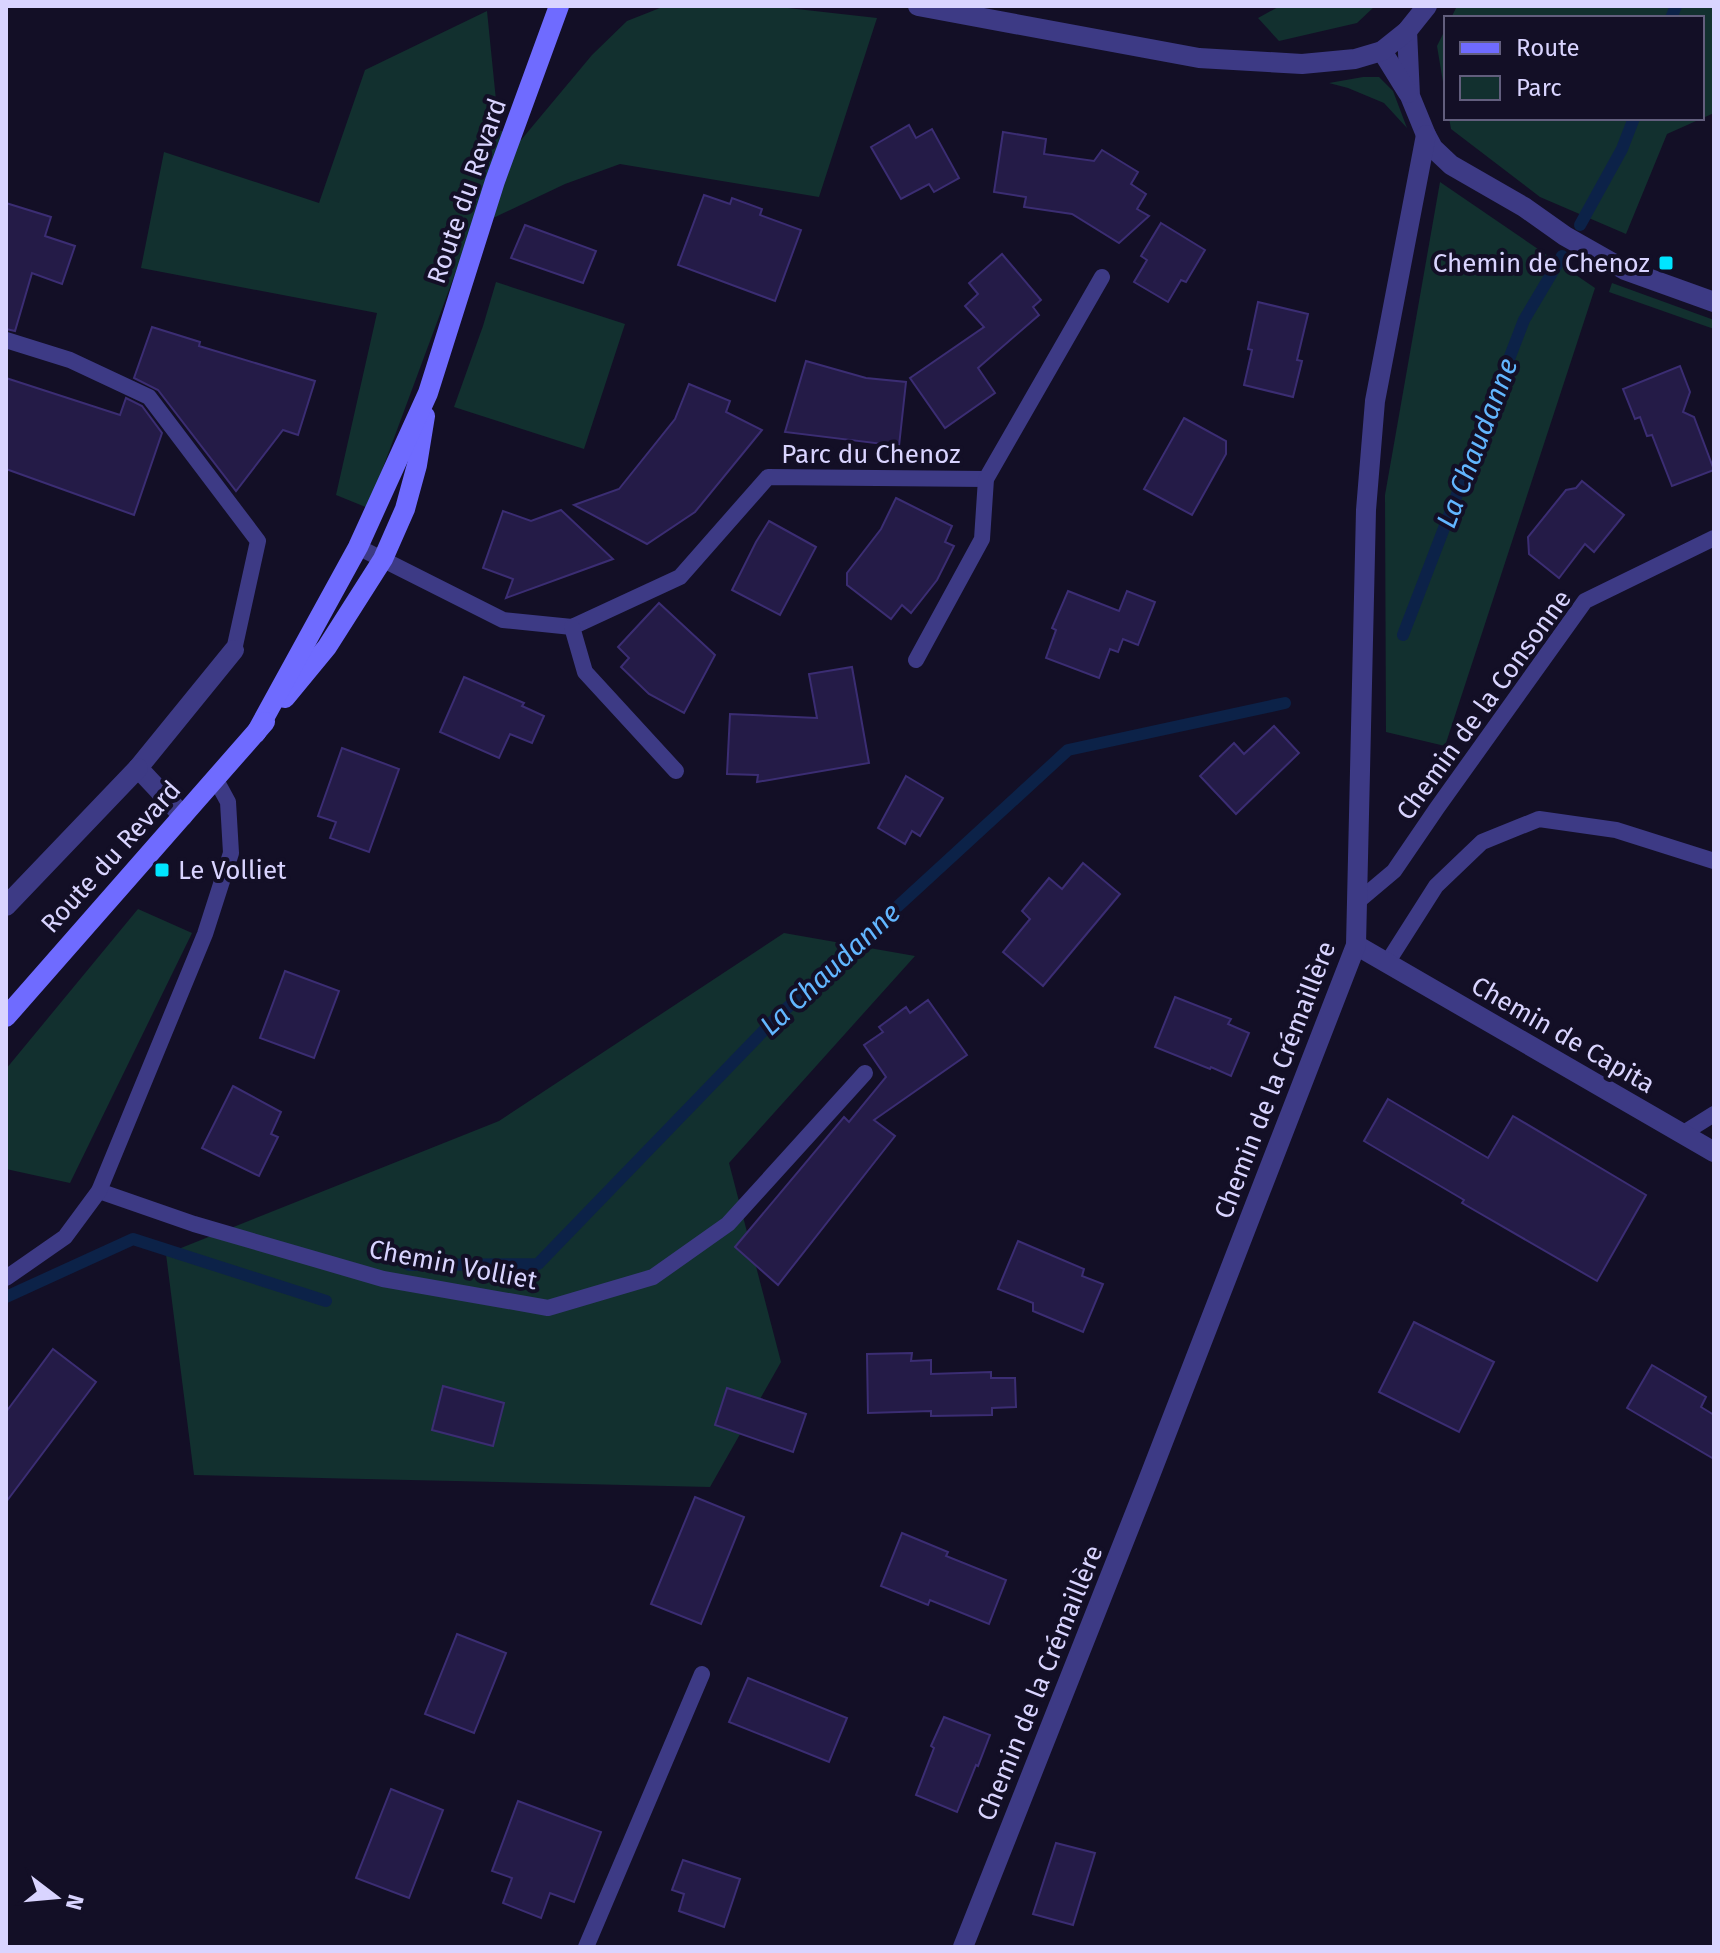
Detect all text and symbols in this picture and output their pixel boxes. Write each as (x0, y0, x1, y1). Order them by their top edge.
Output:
legend (1444, 16, 1704, 120)
text: Route (1516, 34, 1580, 62)
text: Parc (1516, 74, 1562, 102)
street label: Route du Revard (421, 94, 513, 288)
place label: Chemin de Chenoz (1433, 248, 1650, 279)
marker: Chemin de Chenoz (1657, 254, 1675, 272)
water label: La Chaudanne (1429, 353, 1525, 533)
street label: Parc du Chenoz (781, 439, 961, 470)
street label: Chemin de la Consonne (1390, 584, 1578, 826)
street label: Route du Revard (35, 775, 187, 939)
place label: Le Volliet (178, 855, 287, 886)
marker: Le Volliet (153, 861, 171, 879)
water label: La Chaudanne (753, 896, 907, 1042)
street label: Chemin de la Crémaillère (1208, 937, 1342, 1223)
street label: Chemin de Capita (1466, 970, 1660, 1100)
street label: Chemin Volliet (366, 1234, 540, 1297)
street label: Chemin de la Crémaillère (970, 1541, 1110, 1825)
north arrow (16, 1857, 96, 1937)
text: N (60, 1892, 90, 1913)

